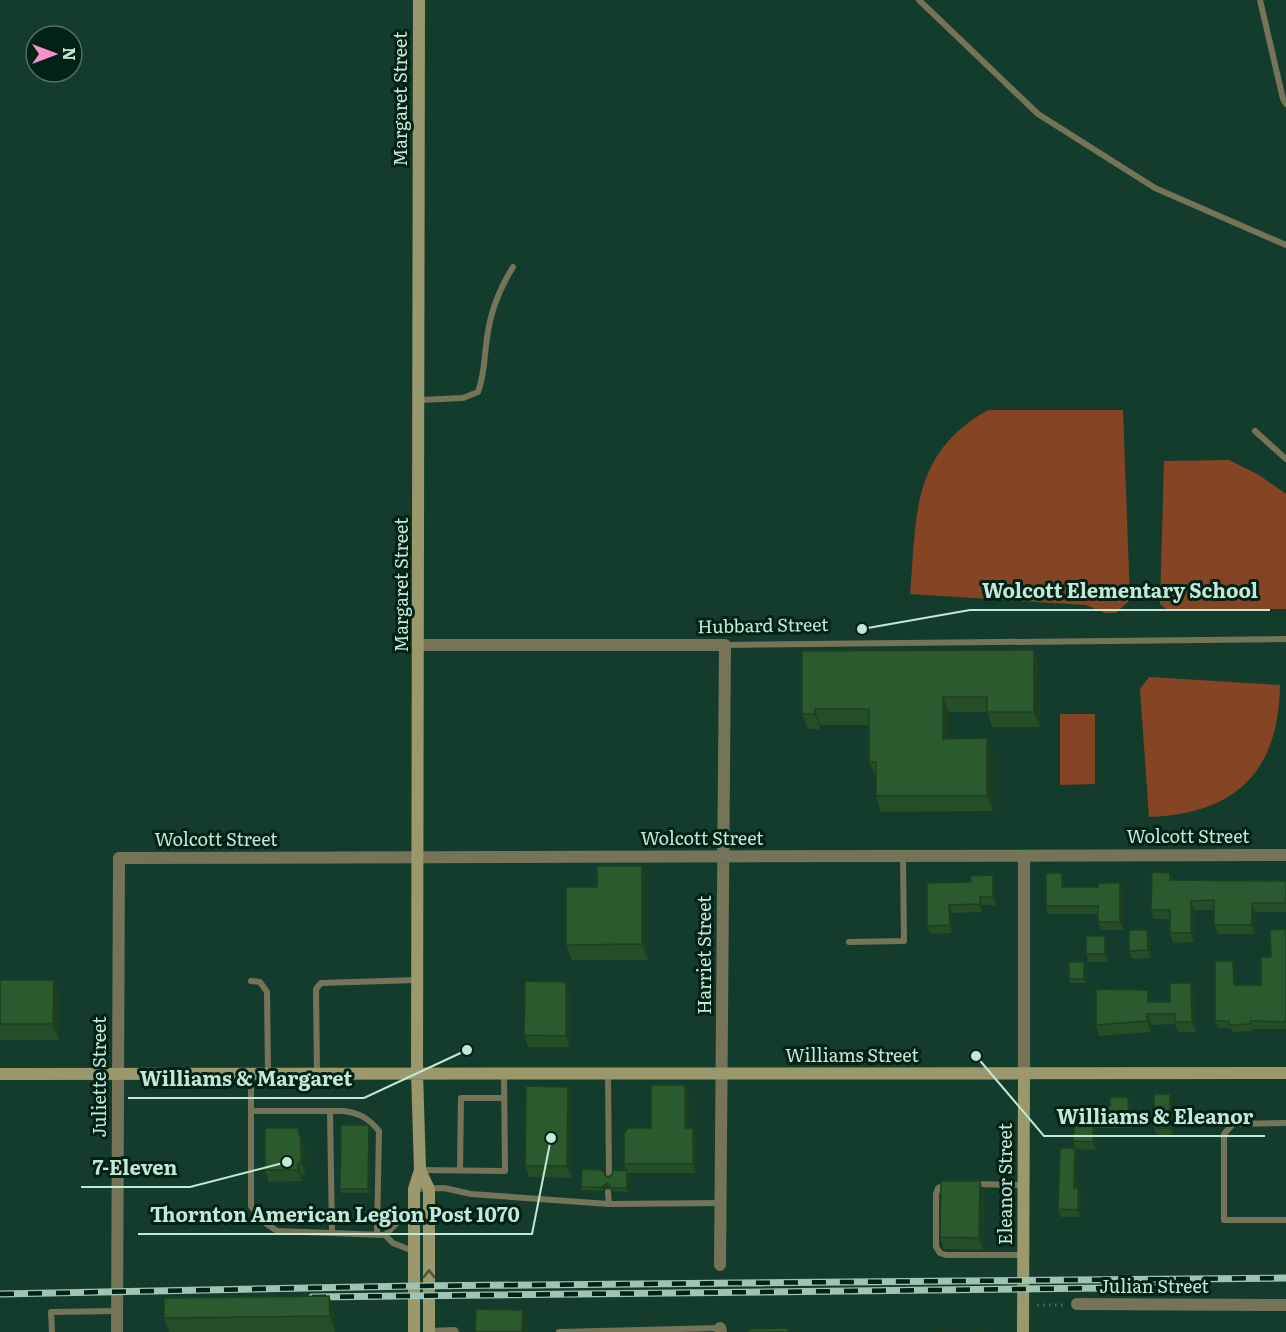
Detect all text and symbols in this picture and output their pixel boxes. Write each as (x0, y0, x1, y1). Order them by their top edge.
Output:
north arrow (24, 24, 84, 84)
street label: Margaret Street (386, 31, 413, 166)
text: N (58, 47, 82, 61)
street label: Margaret Street (387, 517, 414, 652)
callout: Wolcott Elementary School (970, 572, 1270, 610)
text: Wolcott Elementary School (982, 574, 1258, 604)
street label: Hubbard Street (697, 610, 829, 639)
street label: Wolcott Street (1127, 822, 1250, 849)
street label: Wolcott Street (641, 824, 764, 851)
street label: Wolcott Street (155, 825, 278, 852)
street label: Harriet Street (690, 895, 717, 1015)
street label: Juliette Street (85, 1016, 112, 1137)
street label: Williams Street (785, 1041, 919, 1068)
callout: Williams & Margaret (128, 1060, 364, 1098)
text: Williams & Margaret (140, 1062, 352, 1092)
callout: Williams & Eleanor (1044, 1098, 1265, 1136)
text: Williams & Eleanor (1057, 1100, 1254, 1130)
street label: Eleanor Street (991, 1122, 1018, 1245)
callout: 7-Eleven (81, 1149, 190, 1187)
text: 7-Eleven (93, 1151, 177, 1181)
callout: Thornton American Legion Post 1070 (138, 1196, 532, 1234)
text: Thornton American Legion Post 1070 (150, 1198, 520, 1228)
one-way arrow (423, 1269, 435, 1278)
street label: Julian Street (1099, 1272, 1209, 1299)

